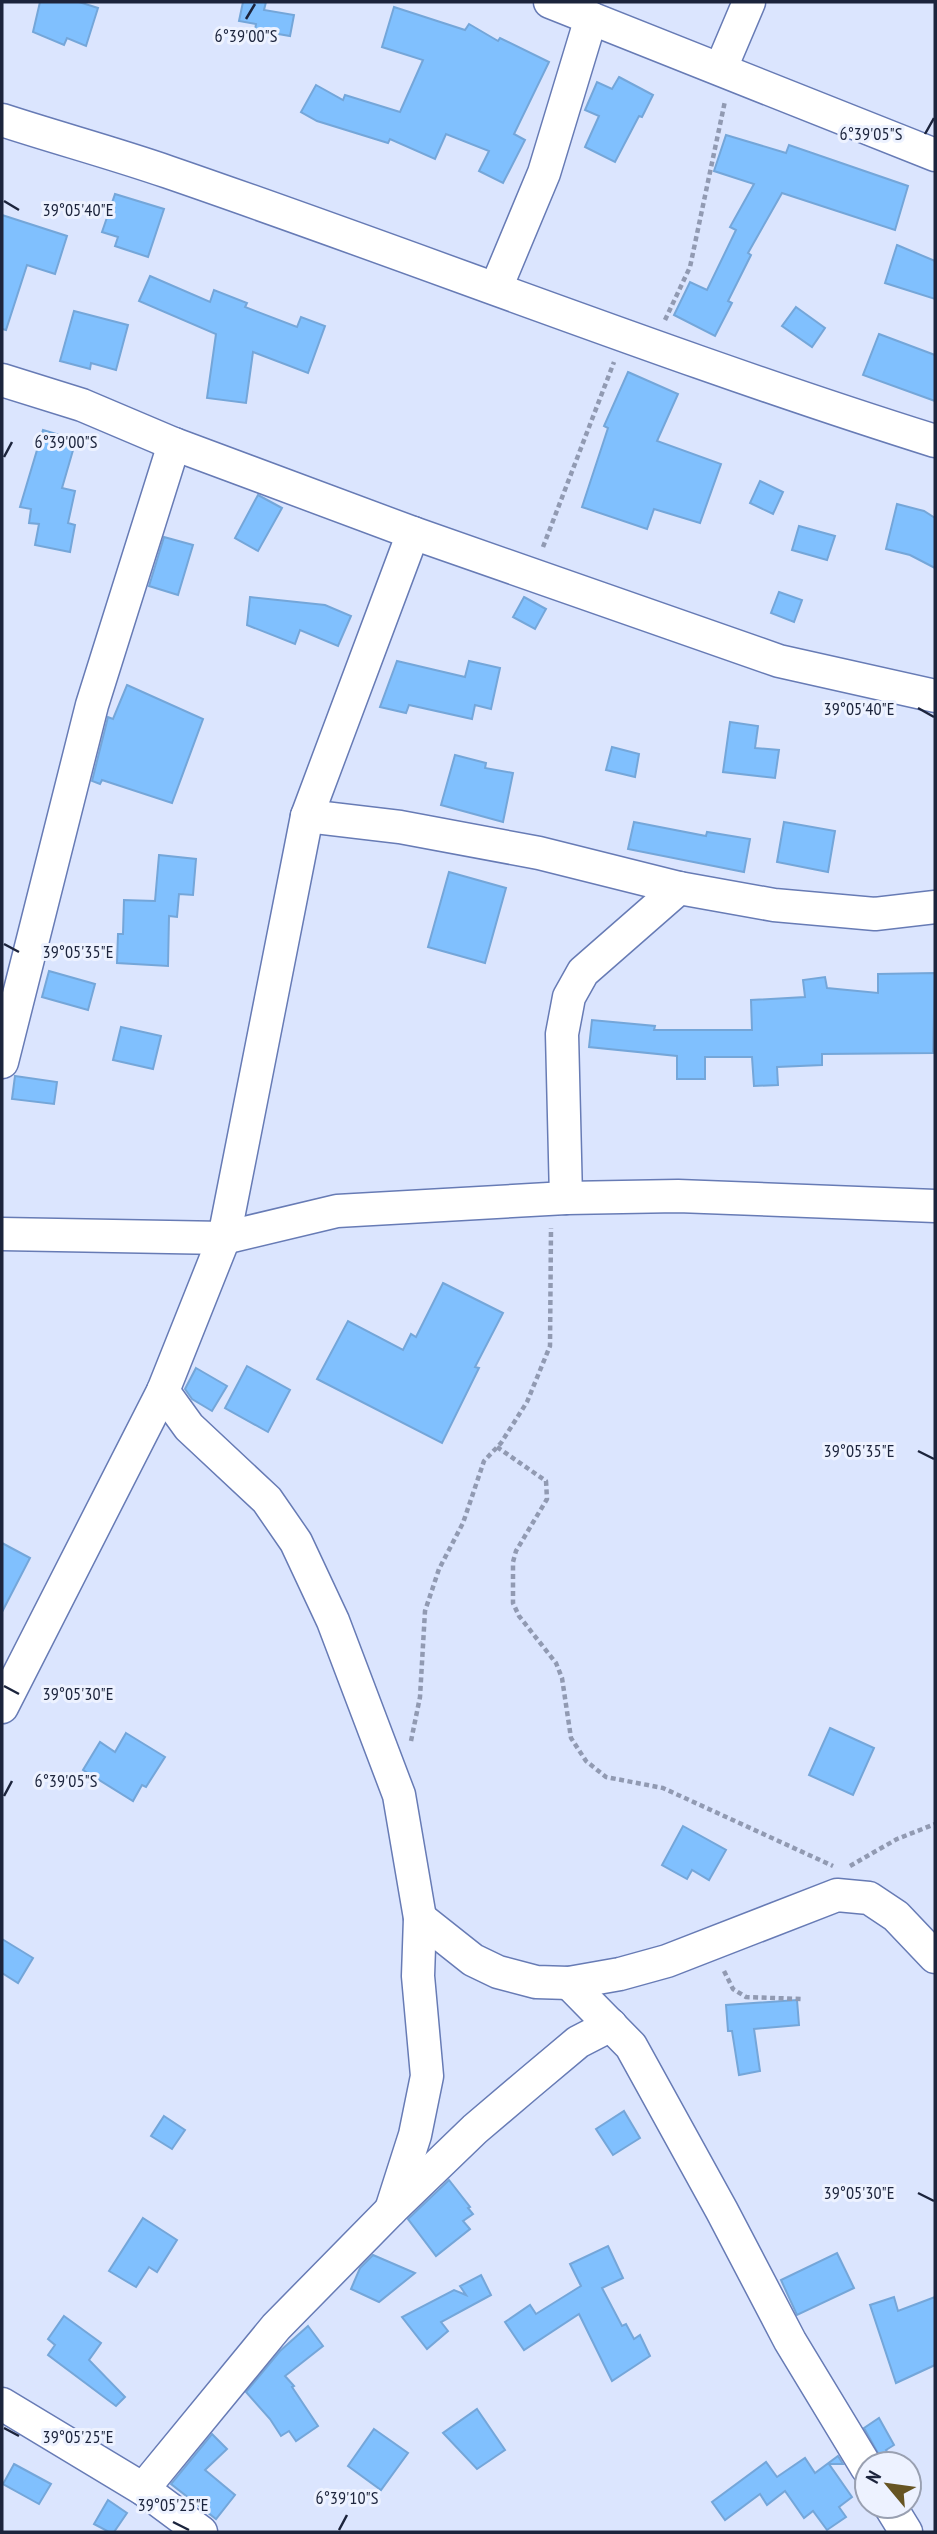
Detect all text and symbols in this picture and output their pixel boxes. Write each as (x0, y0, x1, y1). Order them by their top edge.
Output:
text: 6°39'00"S (215, 24, 278, 47)
text: 6°39'05"S (840, 122, 903, 145)
text: 39°05'40"E (43, 198, 113, 221)
text: 6°39'00"S (35, 430, 98, 453)
text: 39°05'40"E (824, 697, 894, 720)
text: 39°05'35"E (43, 940, 113, 963)
text: 39°05'35"E (824, 1439, 894, 1462)
text: 39°05'30"E (43, 1682, 113, 1705)
text: 6°39'05"S (35, 1769, 98, 1792)
text: 39°05'30"E (824, 2181, 894, 2204)
text: 39°05'25"E (43, 2425, 113, 2448)
north arrow (853, 2450, 923, 2520)
text: N (860, 2466, 886, 2487)
text: 6°39'10"S (316, 2486, 379, 2509)
text: 39°05'25"E (138, 2493, 208, 2516)

